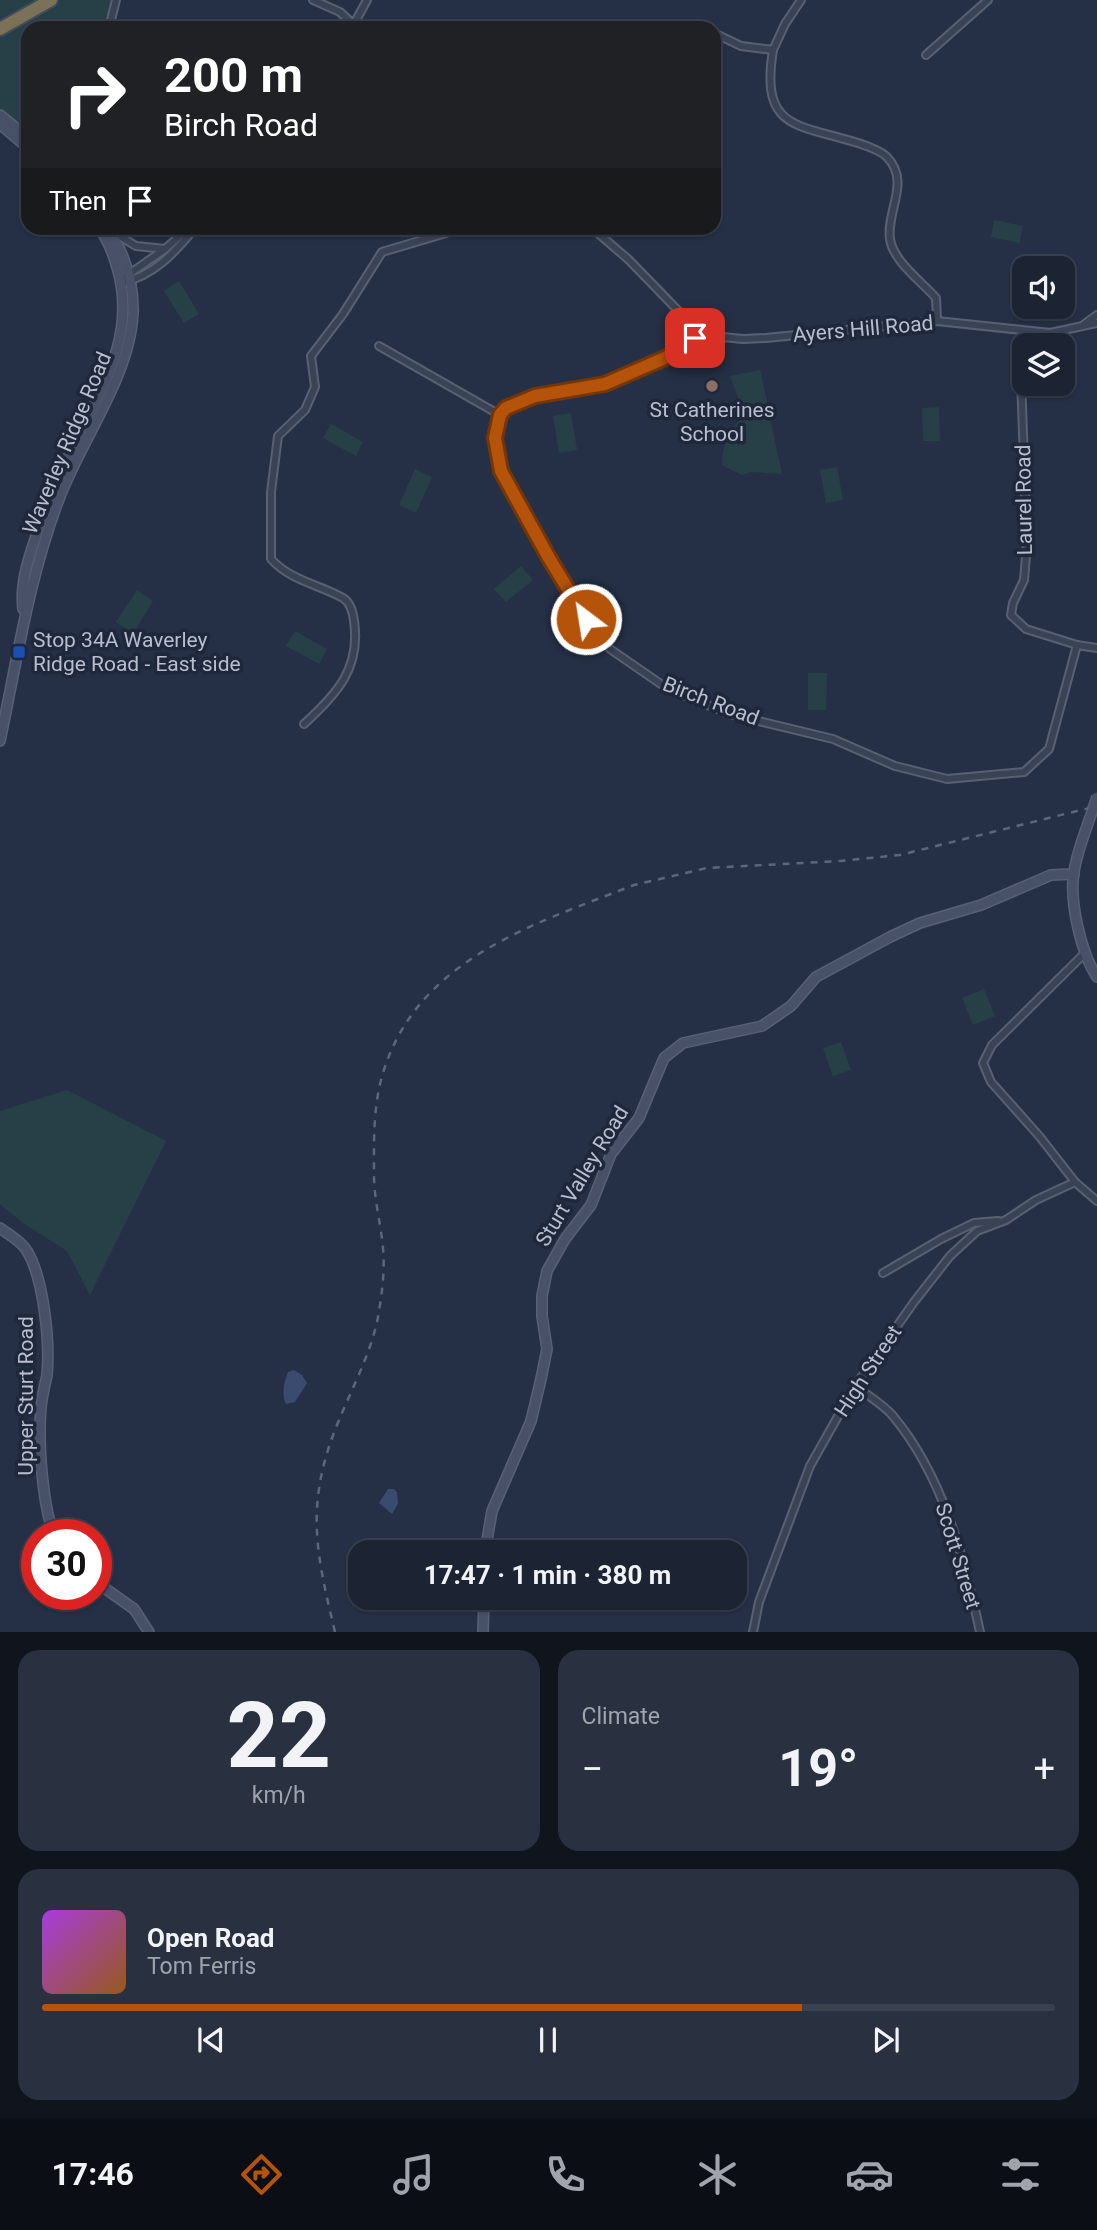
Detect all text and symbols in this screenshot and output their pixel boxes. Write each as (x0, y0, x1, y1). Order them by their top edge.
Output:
text: 200 m (164, 47, 303, 104)
icon: right (49, 49, 140, 140)
text: Birch Road (164, 106, 318, 144)
icon: arrive (121, 182, 159, 220)
text: Then (49, 186, 107, 216)
map controls (1012, 256, 1075, 396)
button: sound (1012, 256, 1075, 319)
pin (665, 308, 725, 368)
street label: Ayers Hill Road (792, 311, 934, 347)
icon: arrive (676, 319, 714, 357)
button: layers (1012, 333, 1075, 396)
street label: Waverley Ridge Road (18, 348, 116, 538)
marker: St Catherines School (704, 378, 720, 394)
place label: St Catherines School (649, 398, 775, 446)
street label: Laurel Road (1011, 444, 1037, 556)
position arrow (549, 582, 623, 656)
place label: Stop 34A Waverley Ridge Road - East side (33, 628, 241, 676)
marker: Stop 34A Waverley Ridge Road - East side (11, 644, 27, 660)
street label: Birch Road (660, 672, 762, 730)
street label: Sturt Valley Road (531, 1101, 633, 1251)
street label: Upper Sturt Road (14, 1316, 38, 1476)
street label: High Street (830, 1321, 906, 1421)
street label: Scott Street (930, 1500, 986, 1612)
speed limit sign: 30 (21, 1519, 112, 1610)
text: 17:47 · 1 min · 380 m (424, 1560, 671, 1590)
text: 22 (227, 1683, 331, 1789)
text: Climate (582, 1703, 660, 1730)
text: 19° (778, 1738, 858, 1799)
text: − (582, 1747, 603, 1791)
text: + (1033, 1747, 1055, 1791)
text: km/h (252, 1782, 306, 1809)
text: Open Road (147, 1923, 275, 1953)
text: Tom Ferris (147, 1953, 256, 1980)
icon: previous (192, 2021, 230, 2059)
icon: pause (529, 2021, 567, 2059)
icon: next (867, 2021, 905, 2059)
icon: directions (237, 2150, 286, 2199)
icon: music (389, 2150, 438, 2199)
icon: phone (541, 2150, 590, 2199)
icon: climate (693, 2150, 742, 2199)
icon: car (845, 2150, 894, 2199)
icon: filters (996, 2150, 1045, 2199)
text: 17:46 (51, 2155, 134, 2193)

